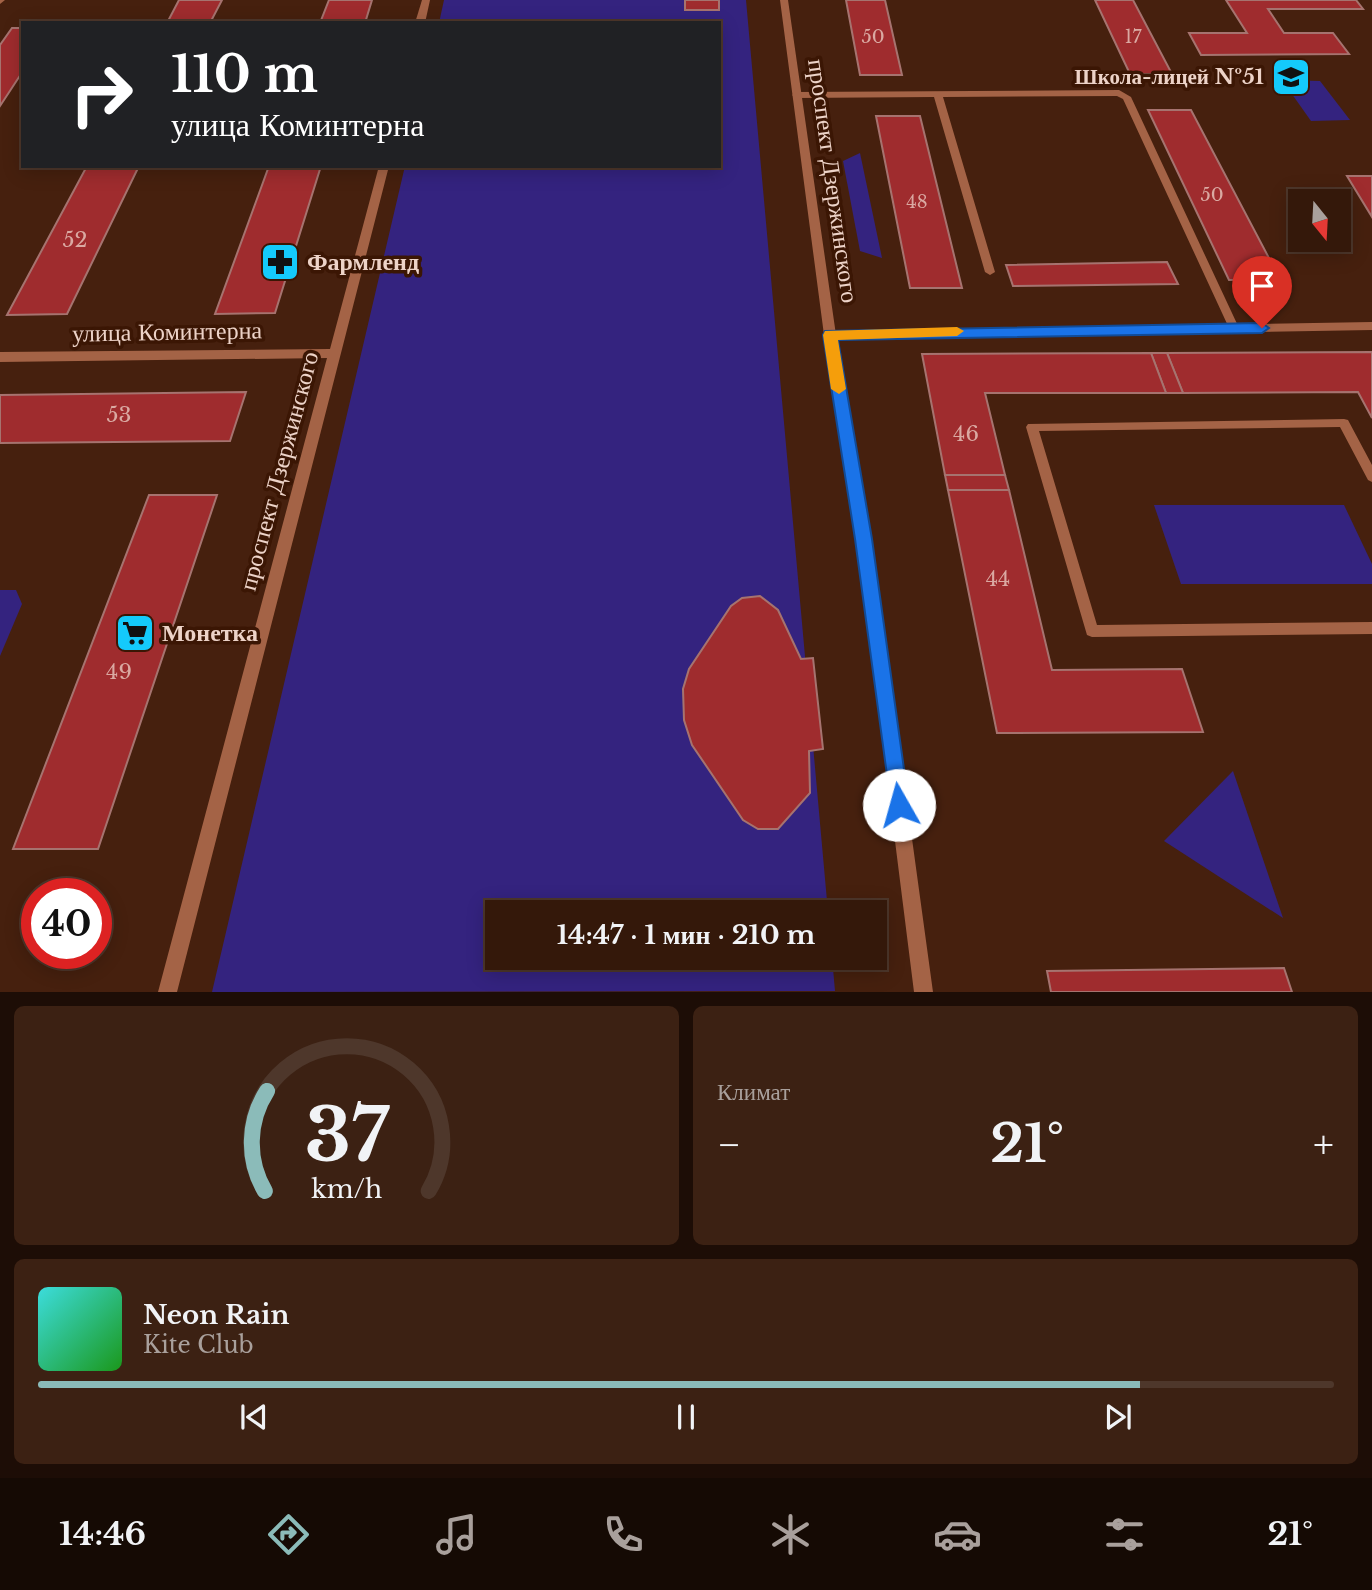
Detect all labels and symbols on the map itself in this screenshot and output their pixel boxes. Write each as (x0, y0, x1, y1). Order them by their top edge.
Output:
house number: 50 (861, 26, 885, 48)
house number: 17 (1124, 26, 1142, 48)
school or university icon: Школа-лицей №51 (1270, 56, 1312, 98)
street label: проспект Дзержинского (802, 57, 865, 305)
place label: Школа-лицей №51 (1075, 64, 1264, 90)
house number: 50 (1200, 184, 1224, 206)
north arrow (1288, 189, 1351, 252)
house number: 48 (906, 191, 928, 213)
house number: 52 (63, 227, 87, 253)
pharmacy icon: Фармленд (259, 241, 301, 283)
place label: Фармленд (307, 247, 419, 276)
pin (1232, 256, 1292, 328)
street label: улица Коминтерна (72, 315, 263, 348)
street label: проспект Дзержинского (233, 348, 324, 593)
house number: 53 (107, 402, 131, 428)
house number: 46 (953, 421, 979, 447)
house number: 44 (986, 566, 1010, 592)
supermarket icon: Монетка (114, 612, 156, 654)
place label: Монетка (162, 618, 258, 647)
house number: 49 (106, 659, 132, 685)
position arrow (862, 768, 936, 842)
speed limit sign: 40 (21, 878, 112, 969)

